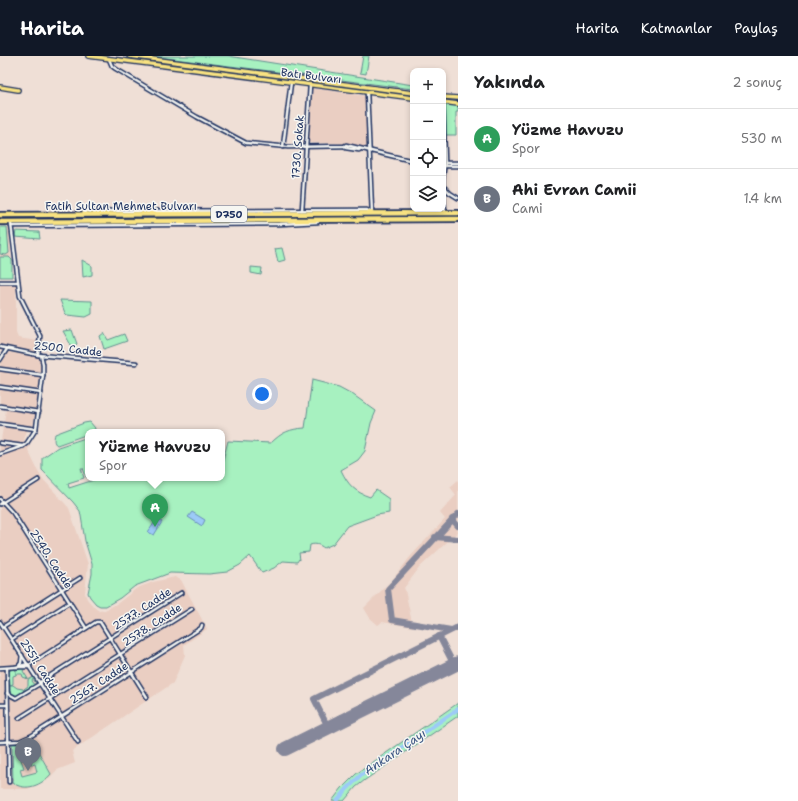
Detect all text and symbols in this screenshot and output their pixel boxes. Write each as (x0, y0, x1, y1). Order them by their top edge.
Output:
text: Harita (20, 16, 84, 41)
text: Harita (576, 19, 619, 37)
text: Katmanlar (641, 19, 712, 37)
text: Paylaş (734, 19, 778, 37)
street label: Batı Bulvarı (280, 65, 342, 87)
map controls (410, 68, 446, 212)
button: + (410, 68, 446, 104)
text: Yakında (474, 71, 545, 93)
text: 2 sonuç (733, 74, 782, 91)
button: − (410, 104, 446, 140)
street label: 1730. Sokak (288, 115, 308, 179)
text: Yüzme Havuzu (512, 120, 624, 140)
text: A (482, 130, 492, 147)
text: 530 m (741, 130, 782, 147)
button: locate (410, 140, 446, 176)
text: Spor (512, 140, 540, 157)
button: layers (410, 176, 446, 212)
text: Ahi Evran Camii (512, 180, 637, 200)
text: B (483, 190, 491, 207)
text: 1.4 km (744, 190, 782, 207)
street label: Fatih Sultan Mehmet Bulvarı (45, 199, 197, 214)
text: Cami (512, 200, 543, 217)
road number: D750 (211, 206, 247, 222)
street label: 2500. Cadde (33, 338, 103, 360)
your location (252, 384, 272, 404)
popup (85, 429, 225, 481)
text: Yüzme Havuzu (99, 437, 211, 457)
text: Spor (99, 457, 127, 474)
pin: A (142, 494, 168, 527)
street label: 2540. Cadde (26, 526, 76, 592)
street label: 2577. Cadde (110, 584, 174, 634)
street label: 2578. Cadde (119, 600, 185, 650)
street label: 2551. Cadde (16, 636, 64, 698)
street label: 2567. Cadde (67, 658, 131, 708)
water label: Ankara Çayı (361, 725, 429, 779)
pin: B (15, 738, 41, 771)

